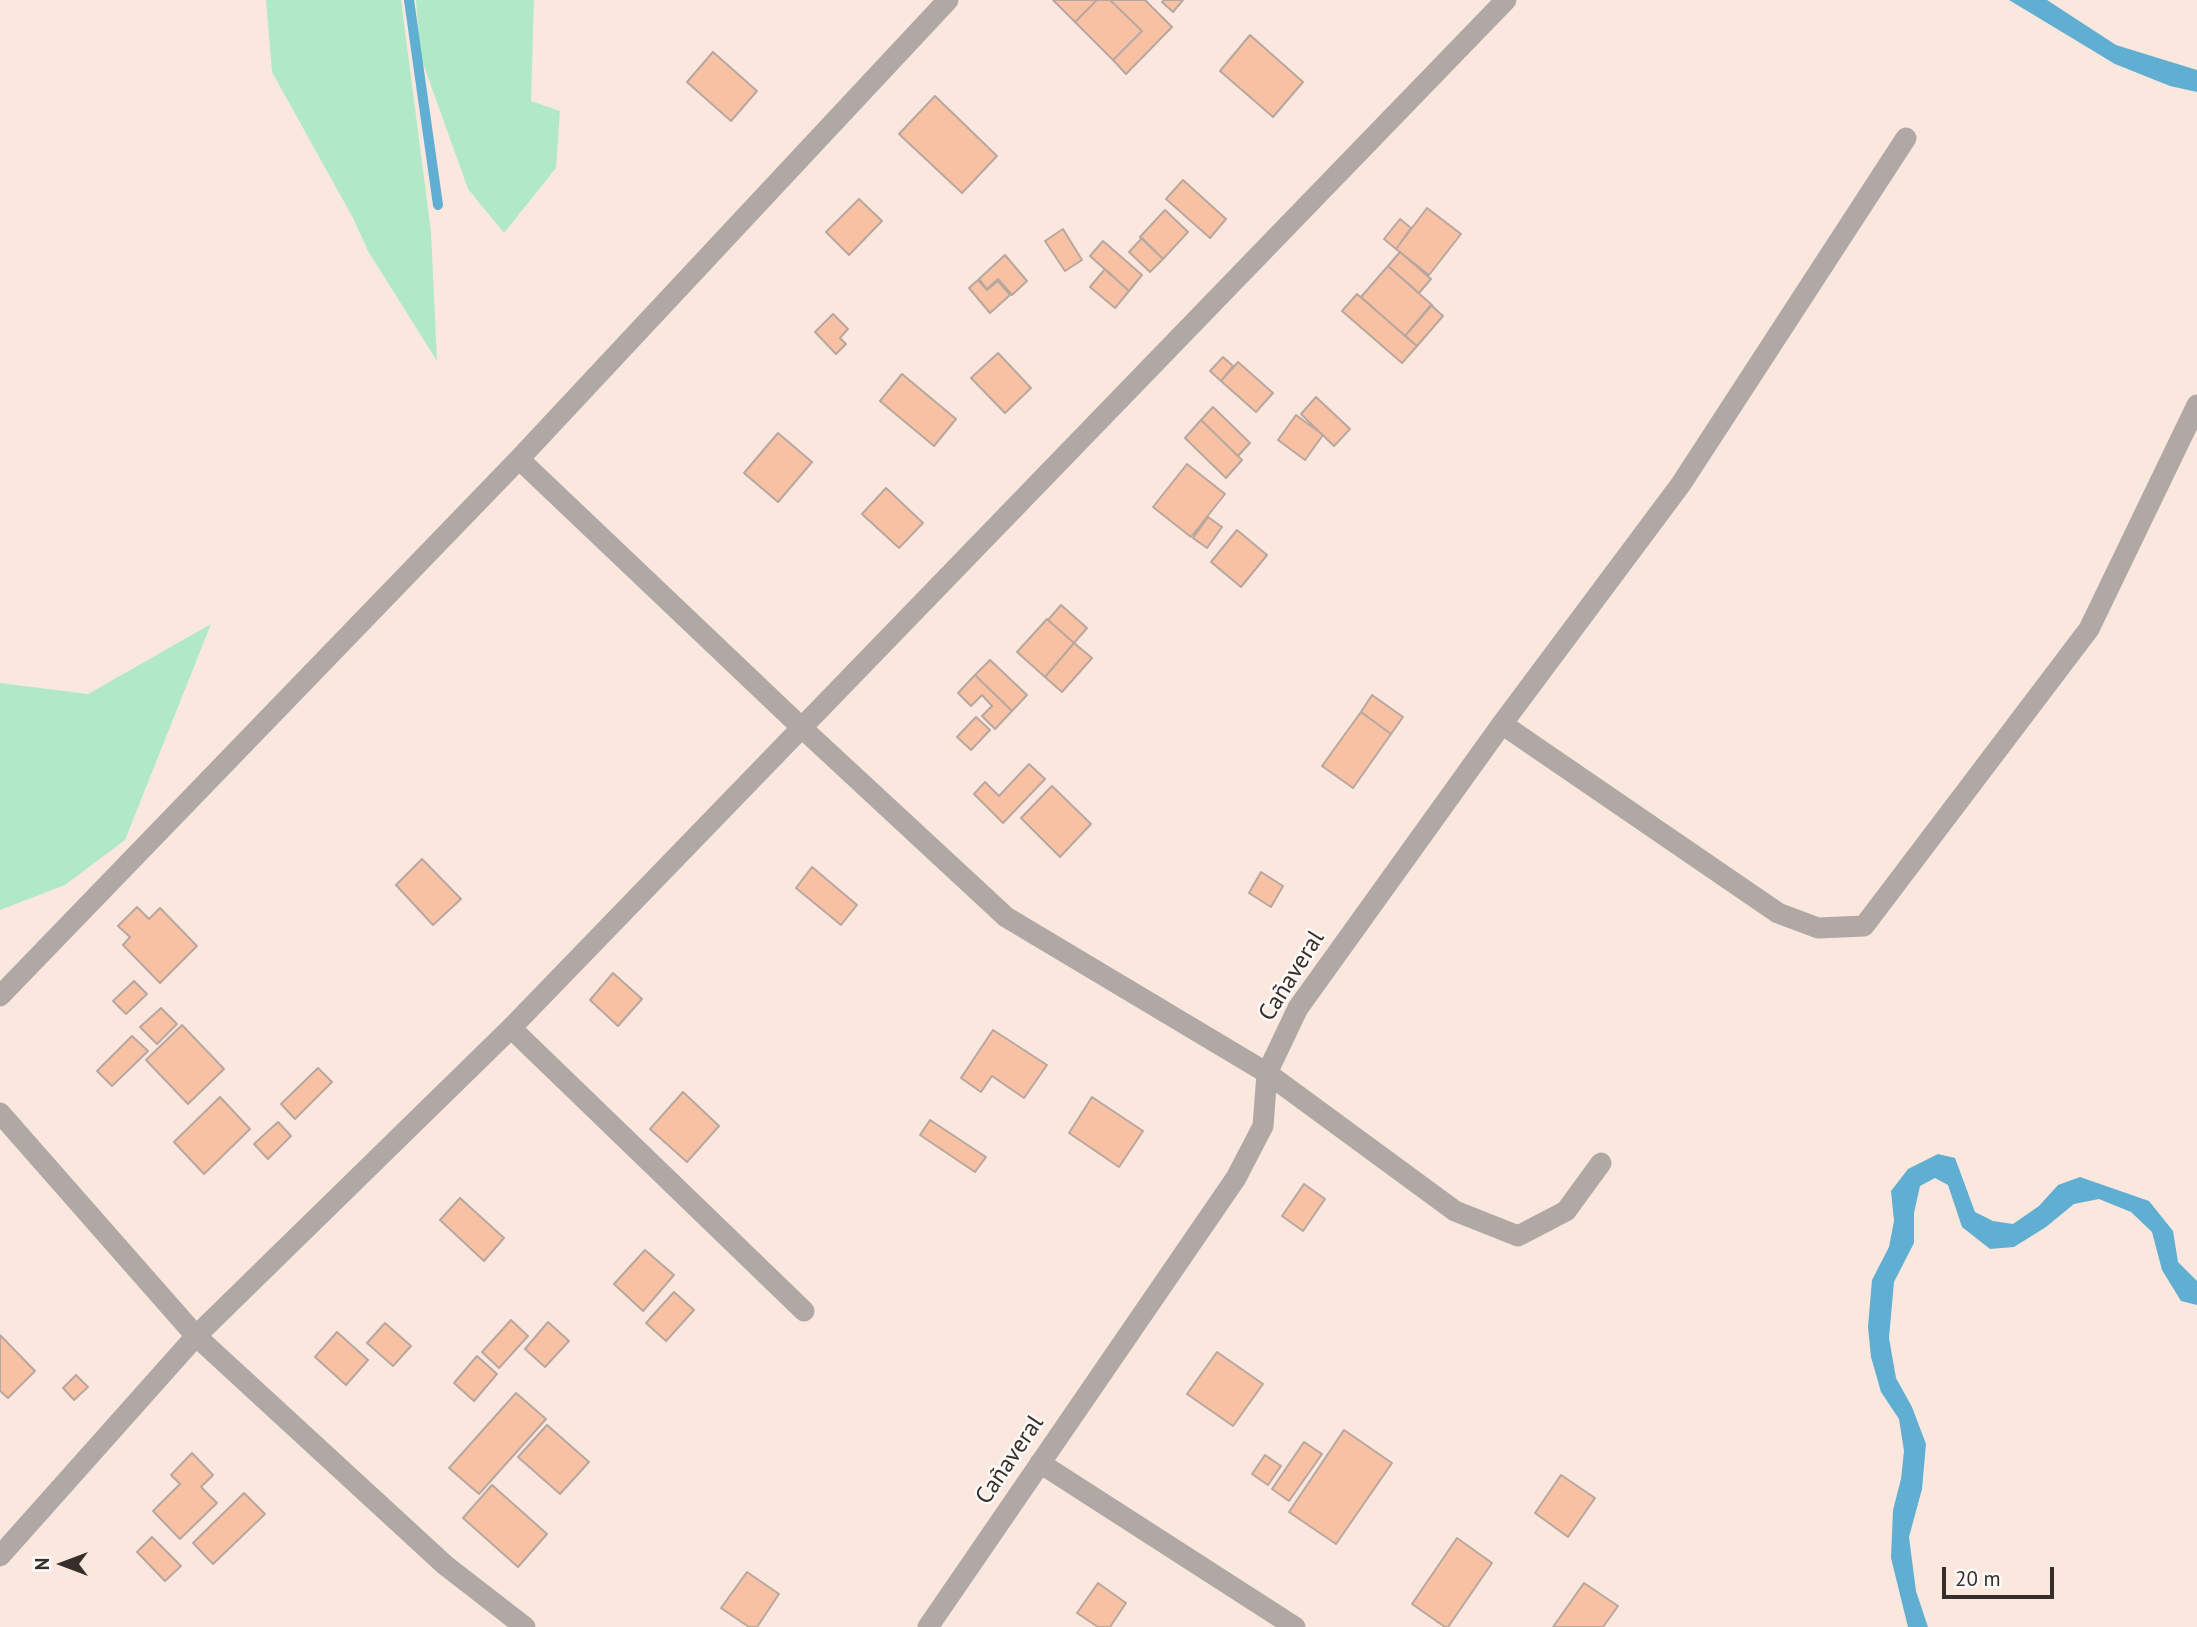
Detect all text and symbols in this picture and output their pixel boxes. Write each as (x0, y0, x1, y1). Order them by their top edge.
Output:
street label: Cañaveral (1253, 926, 1331, 1026)
street label: Cañaveral (970, 1410, 1050, 1510)
north arrow (28, 1529, 98, 1599)
scale bar (1945, 1554, 2057, 1598)
text: N (30, 1558, 54, 1570)
text: 20 m (1955, 1565, 2001, 1592)

